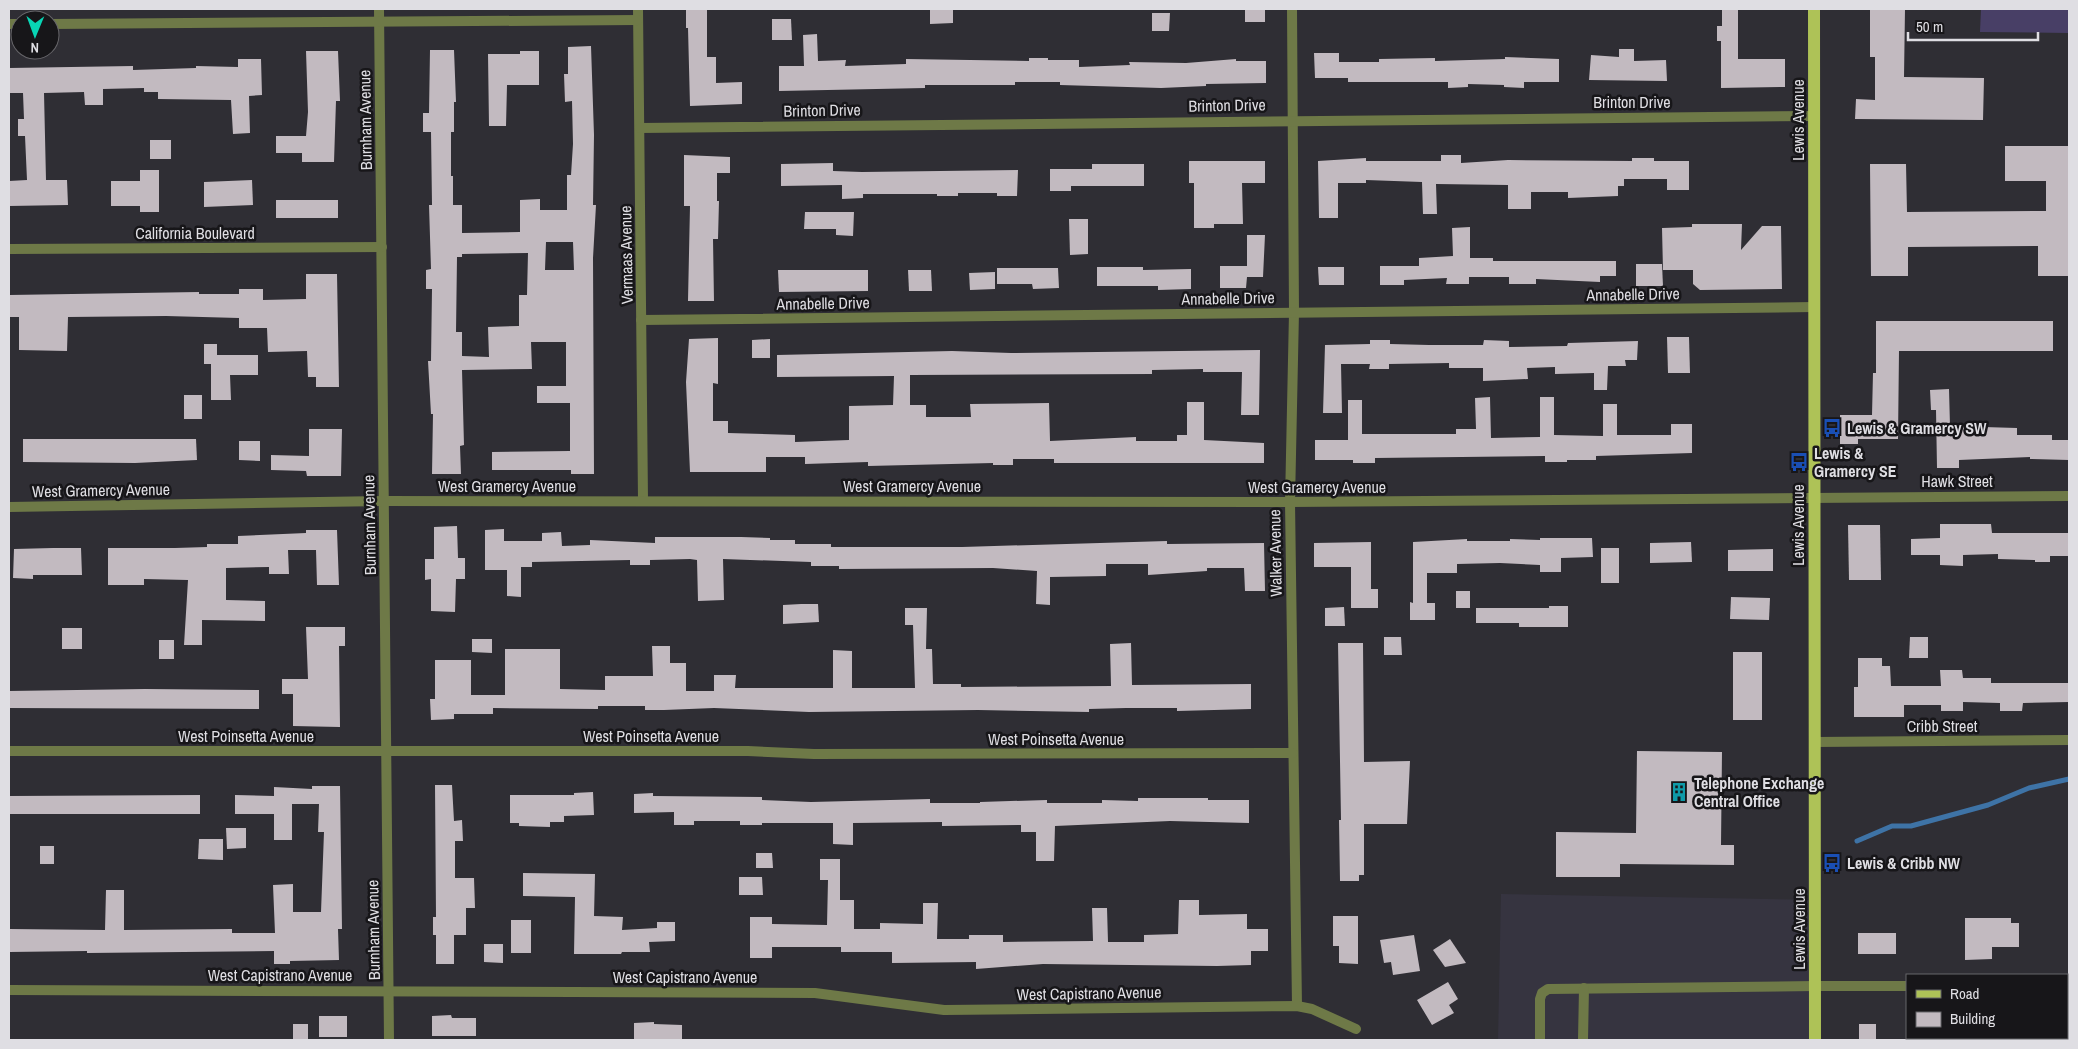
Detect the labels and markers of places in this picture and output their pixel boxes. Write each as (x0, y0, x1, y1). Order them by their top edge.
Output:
bus stop icon: Lewis & Gramercy SW (1821, 417, 1843, 439)
place label: Lewis & Gramercy SW (1847, 417, 1987, 439)
place label: Lewis & Gramercy SE (1814, 442, 1897, 482)
bus stop icon: Lewis & Gramercy SE (1788, 451, 1810, 473)
place label: Telephone Exchange Central Office (1694, 772, 1824, 812)
building icon: Telephone Exchange Central Office (1668, 781, 1690, 803)
bus stop icon: Lewis & Cribb NW (1821, 852, 1843, 874)
place label: Lewis & Cribb NW (1847, 852, 1961, 874)

